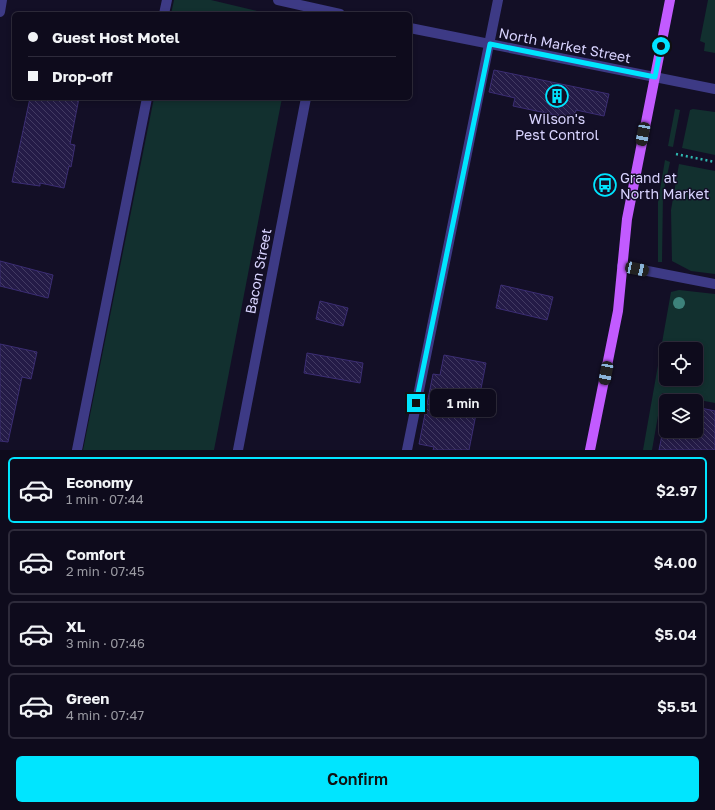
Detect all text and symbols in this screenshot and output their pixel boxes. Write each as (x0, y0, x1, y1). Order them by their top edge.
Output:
street label: North Market Street (498, 24, 632, 66)
text: Guest Host Motel (52, 28, 180, 46)
route start (652, 37, 670, 55)
text: Drop-off (52, 67, 112, 85)
building icon: Wilson's Pest Control (544, 83, 570, 109)
place label: Wilson's Pest Control (515, 110, 599, 143)
car (635, 121, 651, 147)
place label: Grand at North Market (620, 169, 709, 202)
bus stop icon: Grand at North Market (592, 172, 618, 198)
street label: Bacon Street (241, 227, 275, 315)
car (624, 261, 650, 277)
map controls (659, 342, 703, 438)
button: locate (659, 342, 703, 386)
car (598, 360, 614, 386)
callout: 1 min (430, 389, 496, 417)
route end (407, 394, 425, 412)
button: layers (659, 394, 703, 438)
text: 1 min (447, 395, 479, 411)
icon: car (18, 472, 54, 508)
text: Economy (66, 473, 133, 491)
text: $2.97 (656, 481, 697, 499)
text: 1 min · 07:44 (66, 491, 144, 507)
icon: car (18, 544, 54, 580)
text: Comfort (66, 545, 125, 563)
text: $4.00 (654, 553, 697, 571)
text: 2 min · 07:45 (66, 563, 145, 579)
icon: car (18, 616, 54, 652)
text: XL (66, 617, 85, 635)
text: $5.04 (654, 625, 697, 643)
text: 3 min · 07:46 (66, 635, 145, 651)
icon: car (18, 688, 54, 724)
text: Green (66, 689, 109, 707)
text: $5.51 (657, 697, 697, 715)
text: 4 min · 07:47 (66, 707, 144, 723)
button: Confirm (16, 756, 699, 802)

